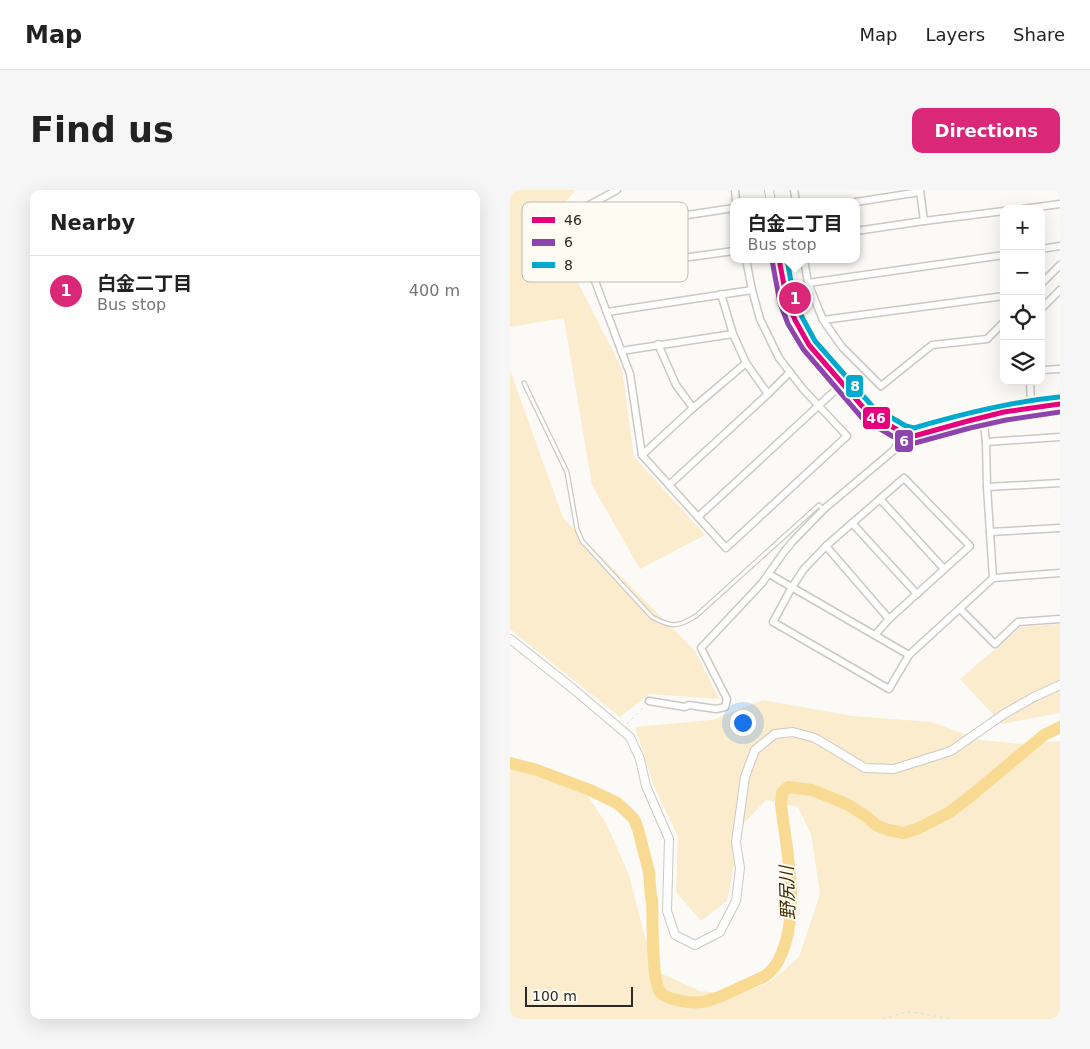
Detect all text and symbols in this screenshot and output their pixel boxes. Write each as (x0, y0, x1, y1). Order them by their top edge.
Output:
text: Map (25, 21, 82, 49)
text: Map (859, 24, 897, 45)
text: Layers (925, 24, 985, 45)
text: Share (1013, 24, 1065, 45)
button: Directions (912, 108, 1060, 153)
text: Find us (30, 110, 174, 150)
popup (730, 198, 860, 263)
legend (522, 202, 688, 282)
map controls (1000, 205, 1045, 385)
button: + (1000, 205, 1045, 250)
text: Nearby (50, 211, 135, 235)
text: 46 (564, 212, 582, 228)
text: 白金二丁目 (747, 212, 843, 234)
text: 6 (564, 234, 573, 250)
text: Bus stop (747, 235, 817, 254)
button: − (1000, 250, 1045, 295)
text: 8 (564, 257, 573, 273)
text: 白金二丁目 (97, 272, 192, 294)
pin: 1 (779, 279, 811, 317)
text: 1 (60, 281, 72, 300)
text: 400 m (409, 281, 460, 300)
text: Bus stop (97, 295, 166, 314)
button: locate (1000, 295, 1045, 340)
button: layers (1000, 340, 1045, 385)
line badge: 8 (845, 374, 864, 398)
text: 8 (850, 378, 860, 394)
line badge: 46 (862, 406, 891, 430)
text: 46 (866, 410, 886, 426)
line badge: 6 (894, 429, 914, 453)
text: 6 (899, 433, 909, 449)
your location (730, 710, 756, 736)
water label: 野尻川 (775, 864, 798, 920)
scale bar (525, 984, 632, 1007)
text: 100 m (532, 988, 577, 1004)

